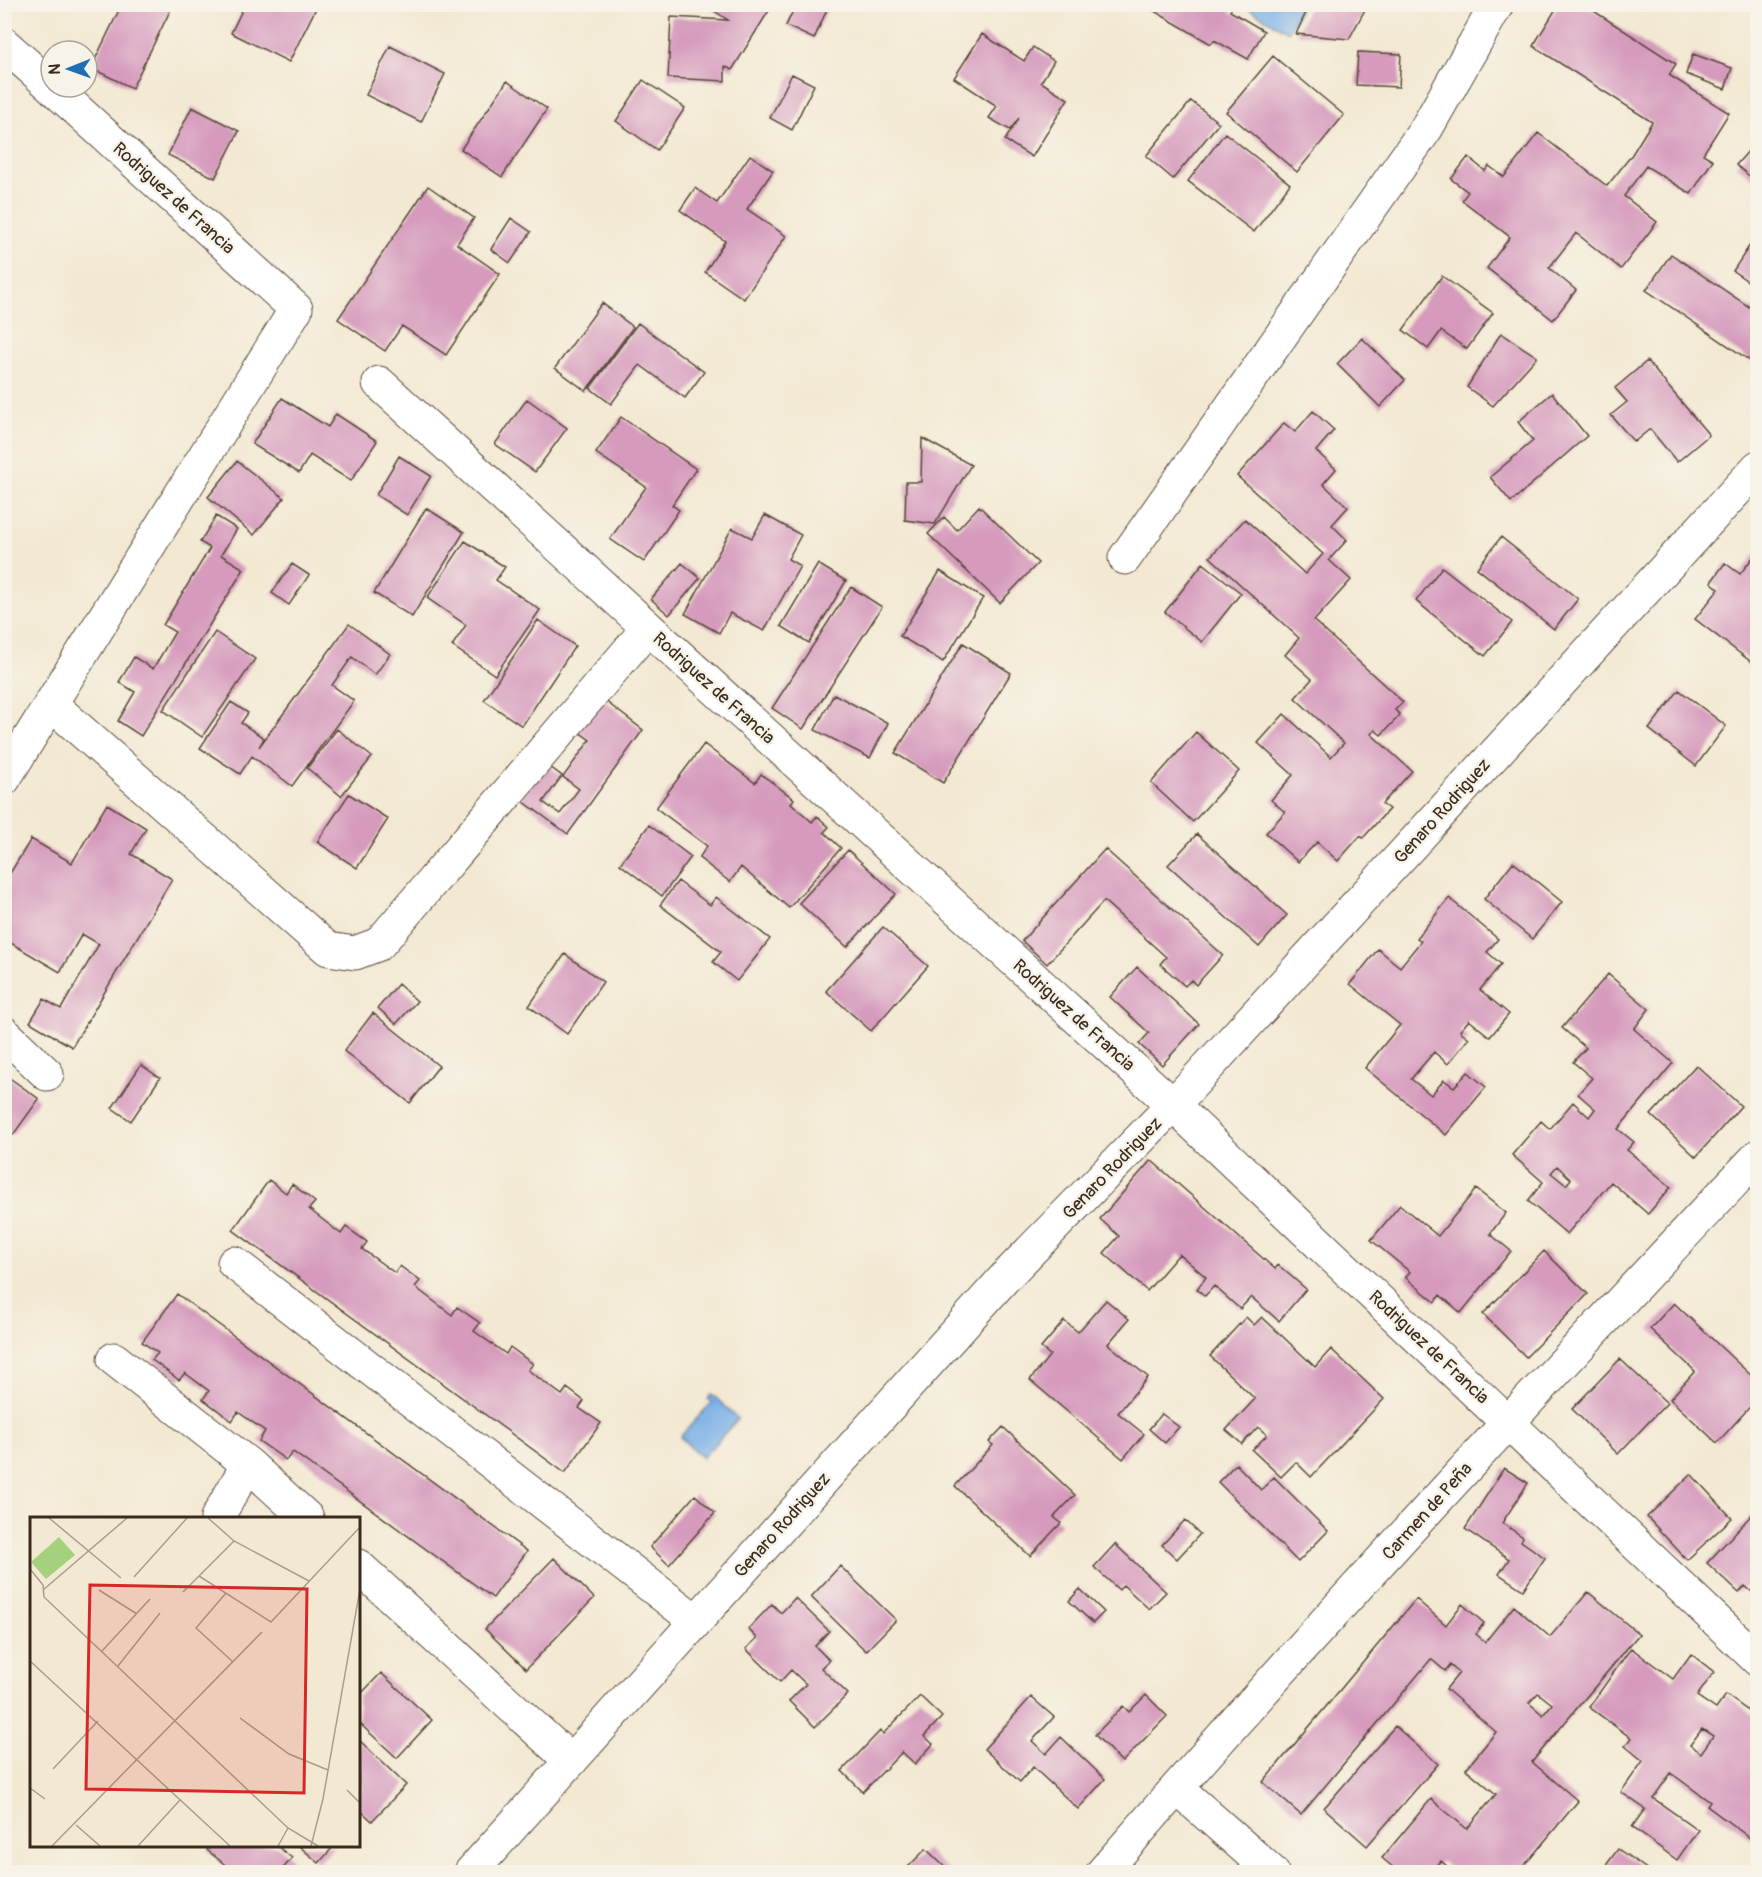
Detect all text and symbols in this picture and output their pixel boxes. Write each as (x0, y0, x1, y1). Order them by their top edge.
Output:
north arrow (39, 39, 99, 99)
text: N (45, 63, 65, 75)
street label: Rodriguez de Francia (108, 137, 240, 259)
street label: Rodriguez de Francia (648, 627, 780, 749)
street label: Genaro Rodriguez (1389, 754, 1496, 869)
street label: Rodriguez de Francia (1008, 954, 1140, 1076)
street label: Genaro Rodriguez (1058, 1112, 1167, 1224)
street label: Rodriguez de Francia (1364, 1286, 1494, 1409)
street label: Carmen de Peña (1377, 1458, 1477, 1565)
street label: Genaro Rodriguez (729, 1468, 836, 1583)
inset map (30, 1517, 360, 1847)

